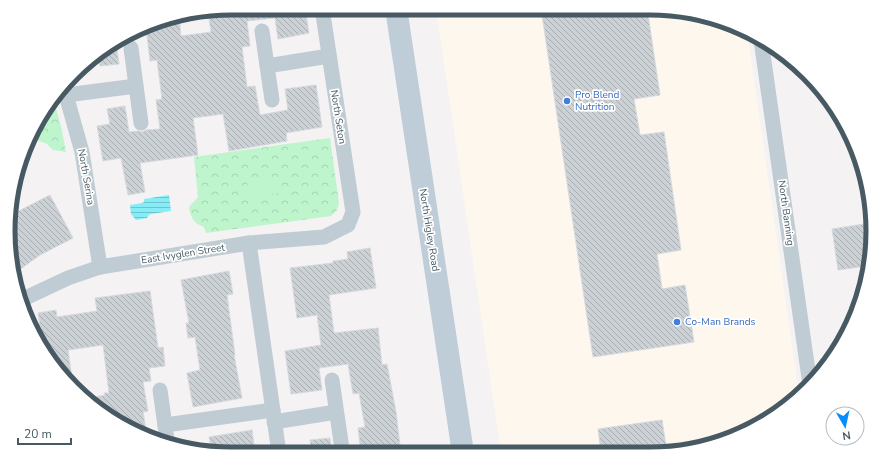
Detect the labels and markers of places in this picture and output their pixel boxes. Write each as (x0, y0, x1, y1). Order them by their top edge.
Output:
place label: Pro Blend Nutrition (575, 88, 620, 114)
marker: Pro Blend Nutrition (562, 96, 572, 106)
place label: Co-Man Brands (685, 315, 756, 329)
marker: Co-Man Brands (672, 317, 682, 327)

